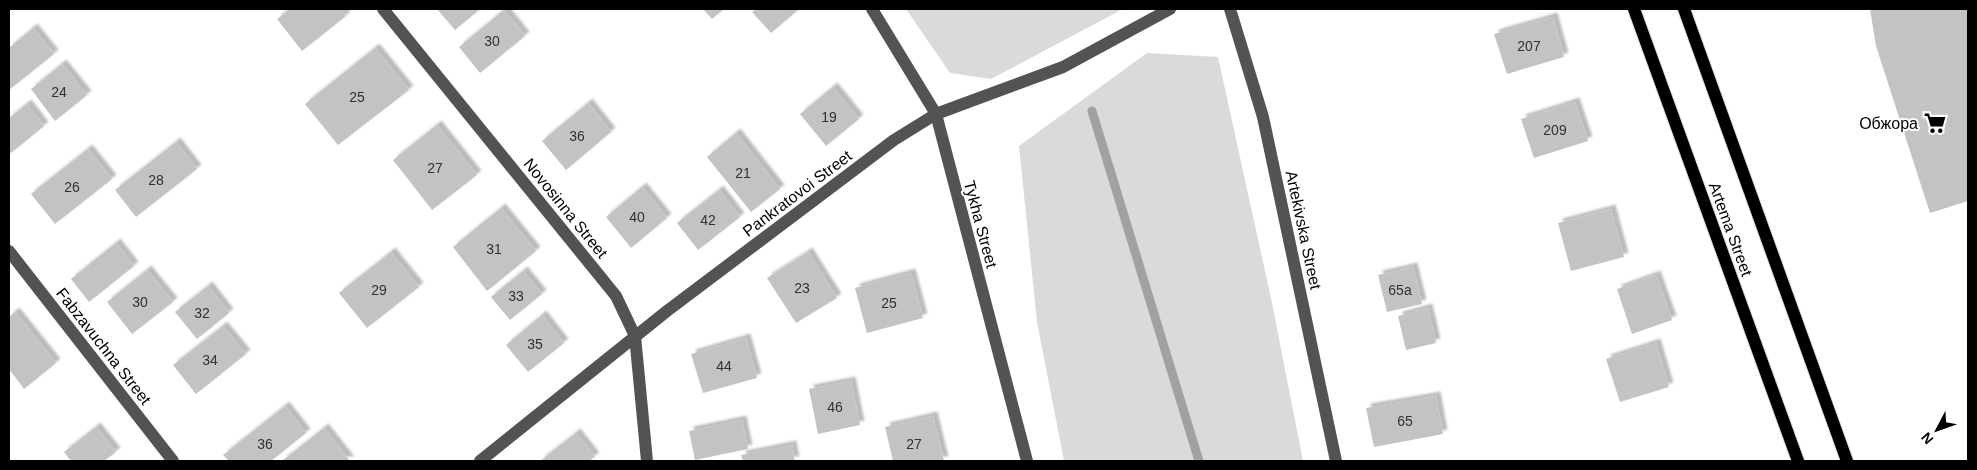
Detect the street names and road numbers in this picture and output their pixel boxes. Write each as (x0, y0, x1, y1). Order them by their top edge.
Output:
street label: Pankratovoi Street (740, 147, 855, 240)
street label: Novosinna Street (520, 155, 611, 262)
street label: Artekivska Street (1283, 169, 1325, 292)
street label: Tykha Street (961, 179, 1000, 270)
street label: Artema Street (1706, 180, 1756, 279)
street label: Fabzavuchna Street (53, 285, 155, 408)

